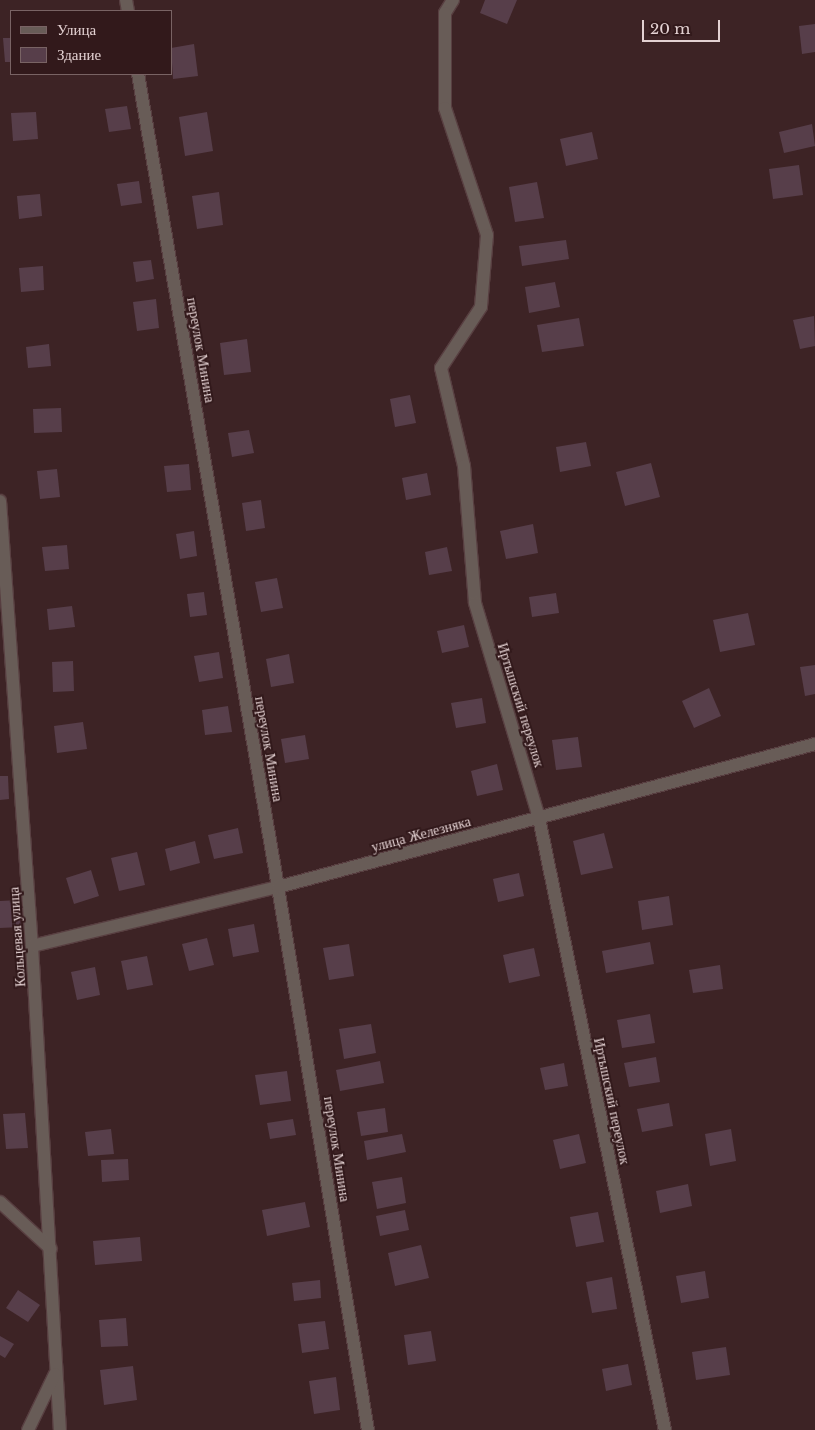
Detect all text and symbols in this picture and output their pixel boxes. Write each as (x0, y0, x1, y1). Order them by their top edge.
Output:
legend (10, 10, 172, 75)
scale bar (645, 10, 722, 42)
text: 20 m (650, 19, 690, 38)
text: Улица (57, 20, 96, 39)
text: Здание (57, 45, 101, 64)
street label: переулок Минина (183, 296, 219, 404)
street label: Иртышский переулок (494, 641, 548, 769)
street label: переулок Минина (251, 695, 287, 803)
street label: улица Железняка (369, 813, 473, 855)
street label: Кольцевая улица (5, 886, 29, 988)
street label: Иртышский переулок (590, 1036, 634, 1166)
street label: переулок Минина (320, 1095, 354, 1203)

